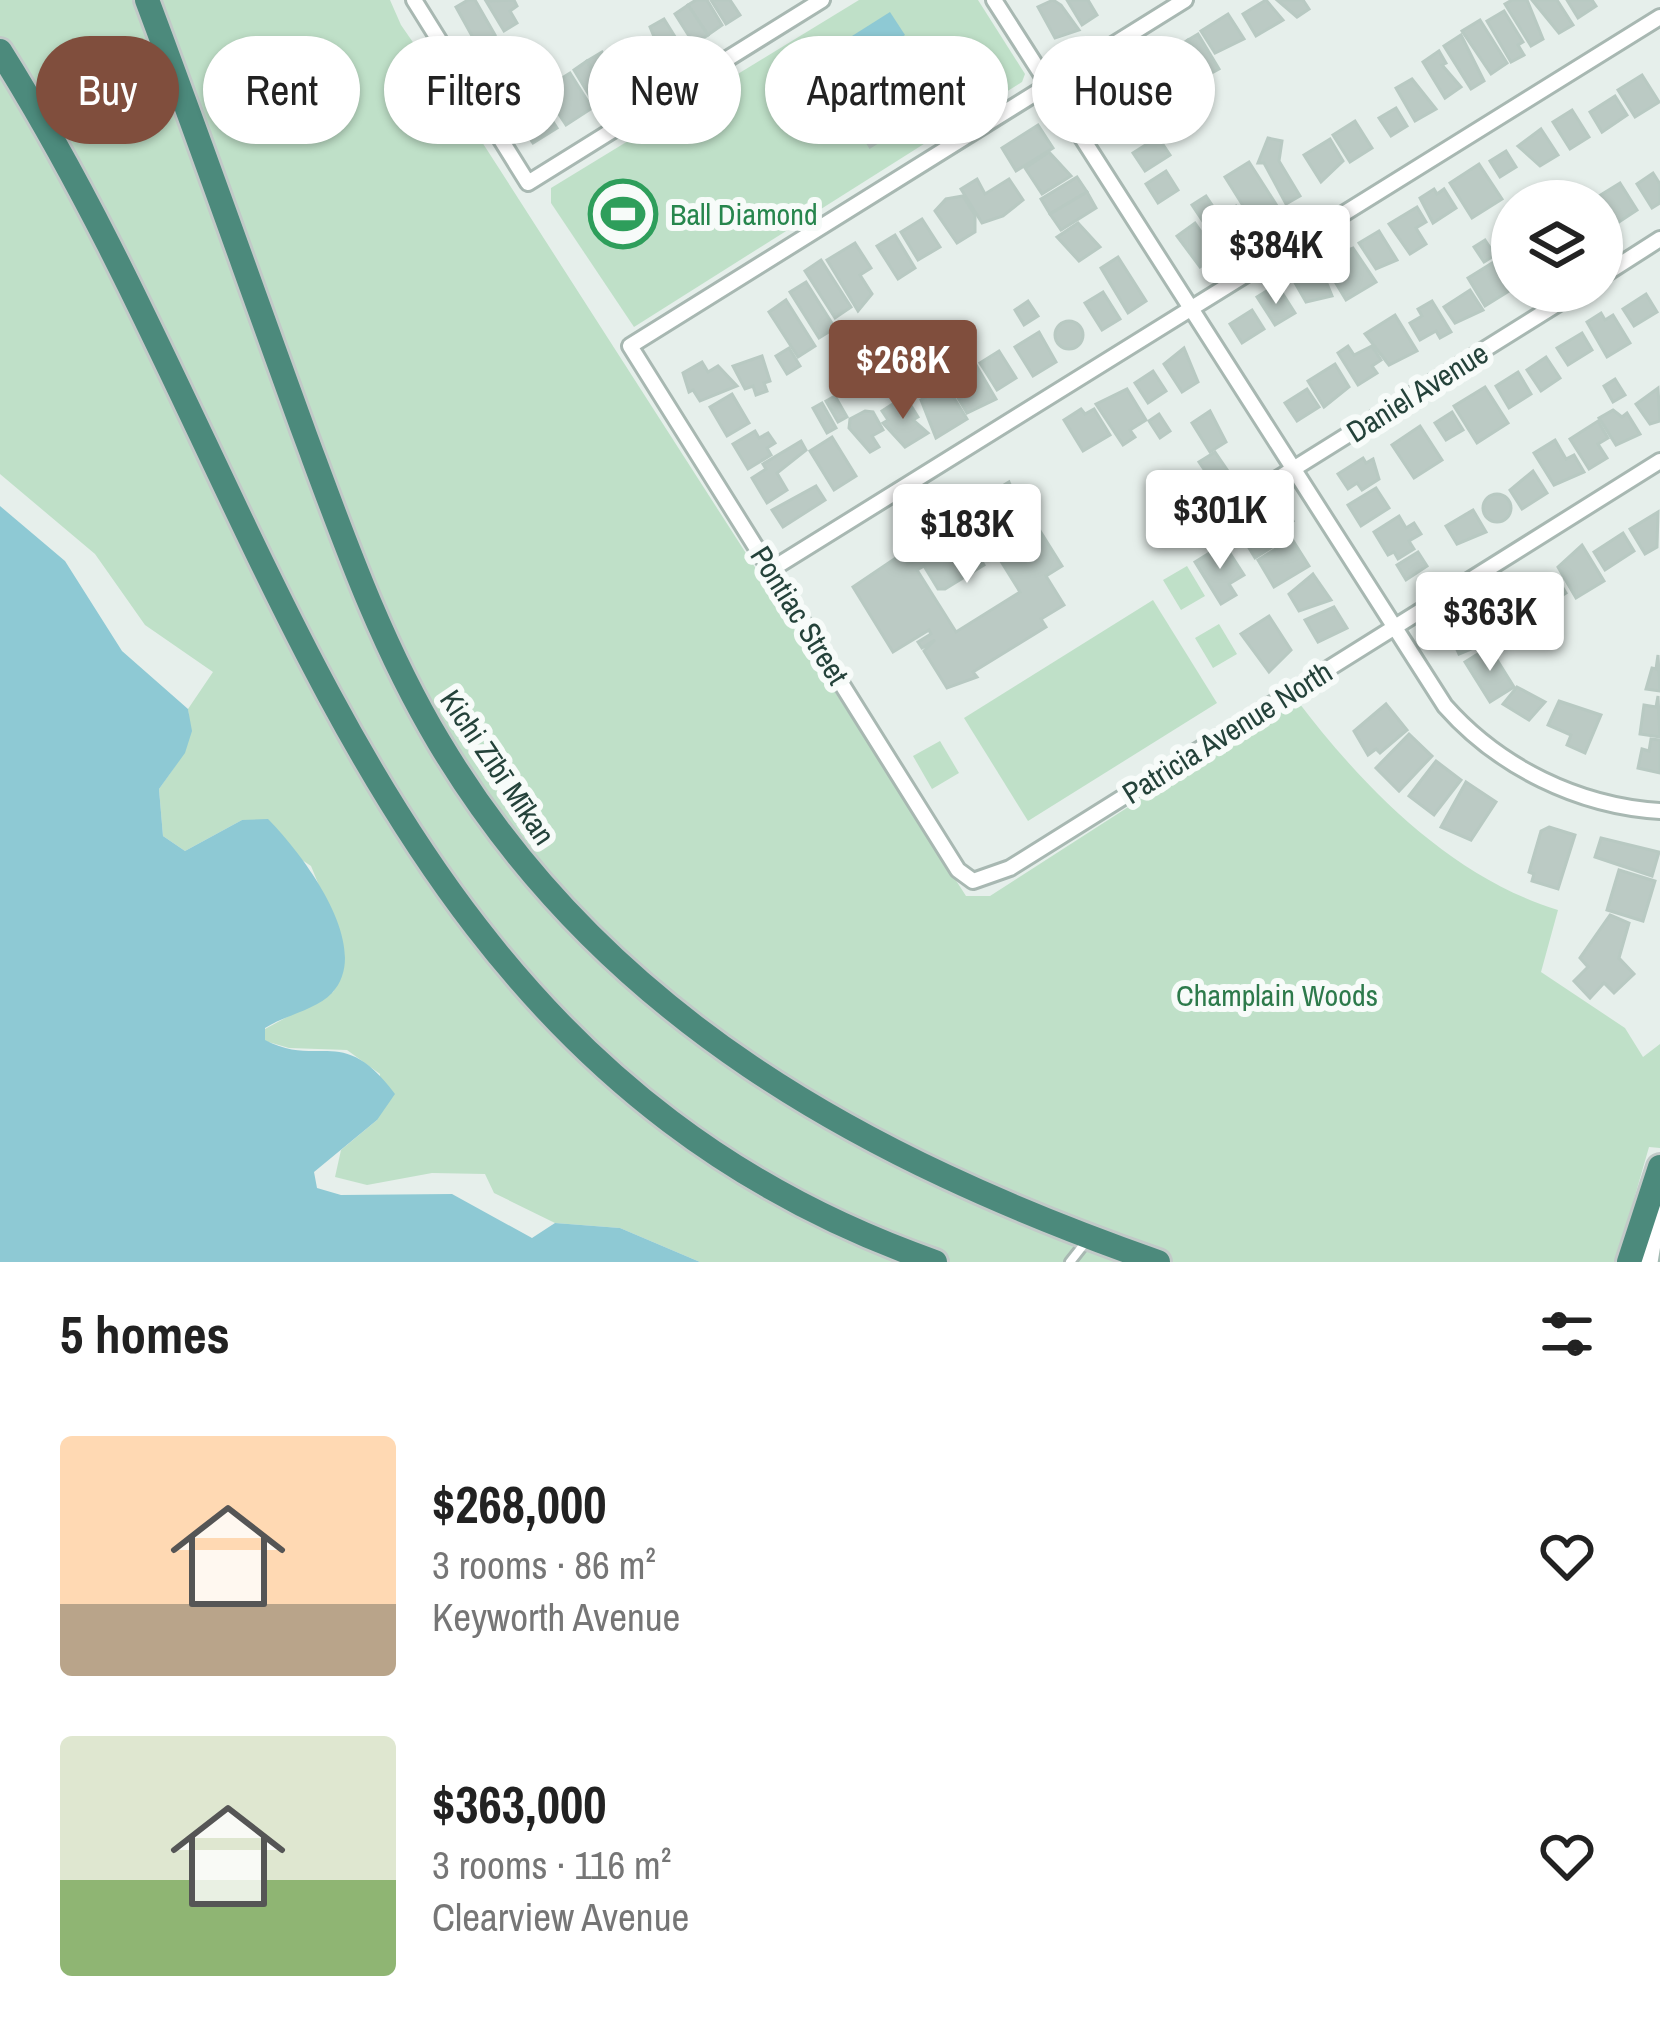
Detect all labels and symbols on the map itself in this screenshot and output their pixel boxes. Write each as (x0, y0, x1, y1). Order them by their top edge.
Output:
sports icon: Ball Diamond (588, 179, 658, 249)
place label: Ball Diamond (670, 194, 818, 234)
pin: $384K (1192, 205, 1360, 307)
pin: $268K (819, 320, 987, 422)
street label: Daniel Avenue (1339, 333, 1495, 451)
pin: $301K (1136, 470, 1304, 572)
pin: $183K (883, 484, 1051, 586)
street label: Pontiac Street (742, 538, 858, 692)
pin: $363K (1406, 572, 1574, 674)
street label: Patricia Avenue North (1115, 651, 1339, 813)
street label: Kichi Zībī Mīkan (431, 682, 565, 852)
park label: Champlain Woods (1176, 975, 1378, 1015)

